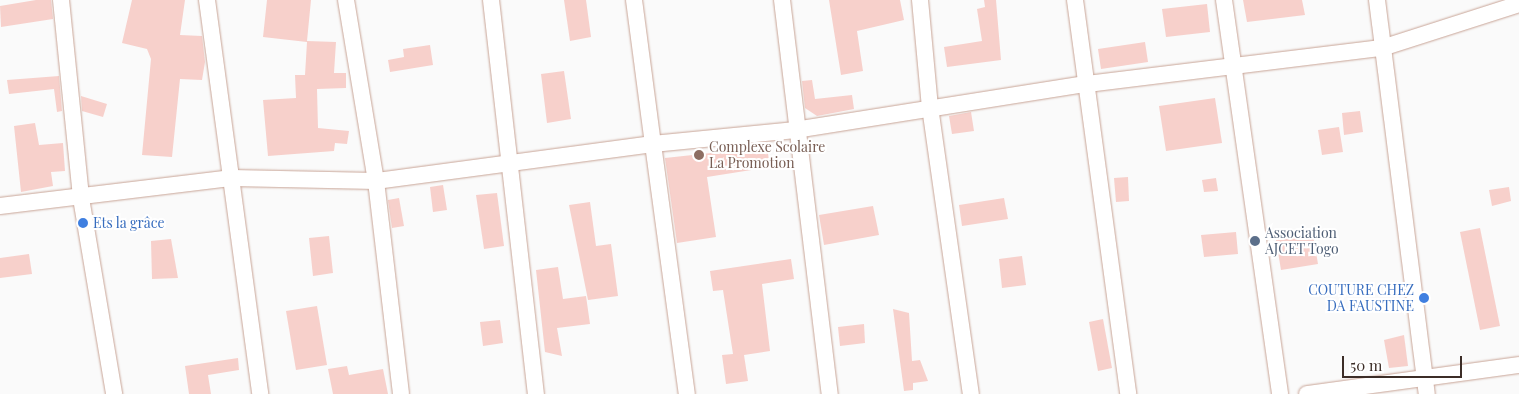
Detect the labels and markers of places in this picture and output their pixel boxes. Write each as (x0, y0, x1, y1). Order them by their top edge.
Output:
place label: Complexe Scolaire La Promotion (709, 139, 825, 172)
marker: Complexe Scolaire La Promotion (693, 149, 705, 161)
place label: Ets la grâce (93, 215, 165, 231)
marker: Ets la grâce (77, 217, 89, 229)
place label: Association AJCET Togo (1265, 225, 1339, 258)
marker: Association AJCET Togo (1249, 235, 1261, 247)
place label: COUTURE CHEZ DA FAUSTINE (1308, 282, 1414, 314)
marker: COUTURE CHEZ DA FAUSTINE (1418, 292, 1430, 304)

